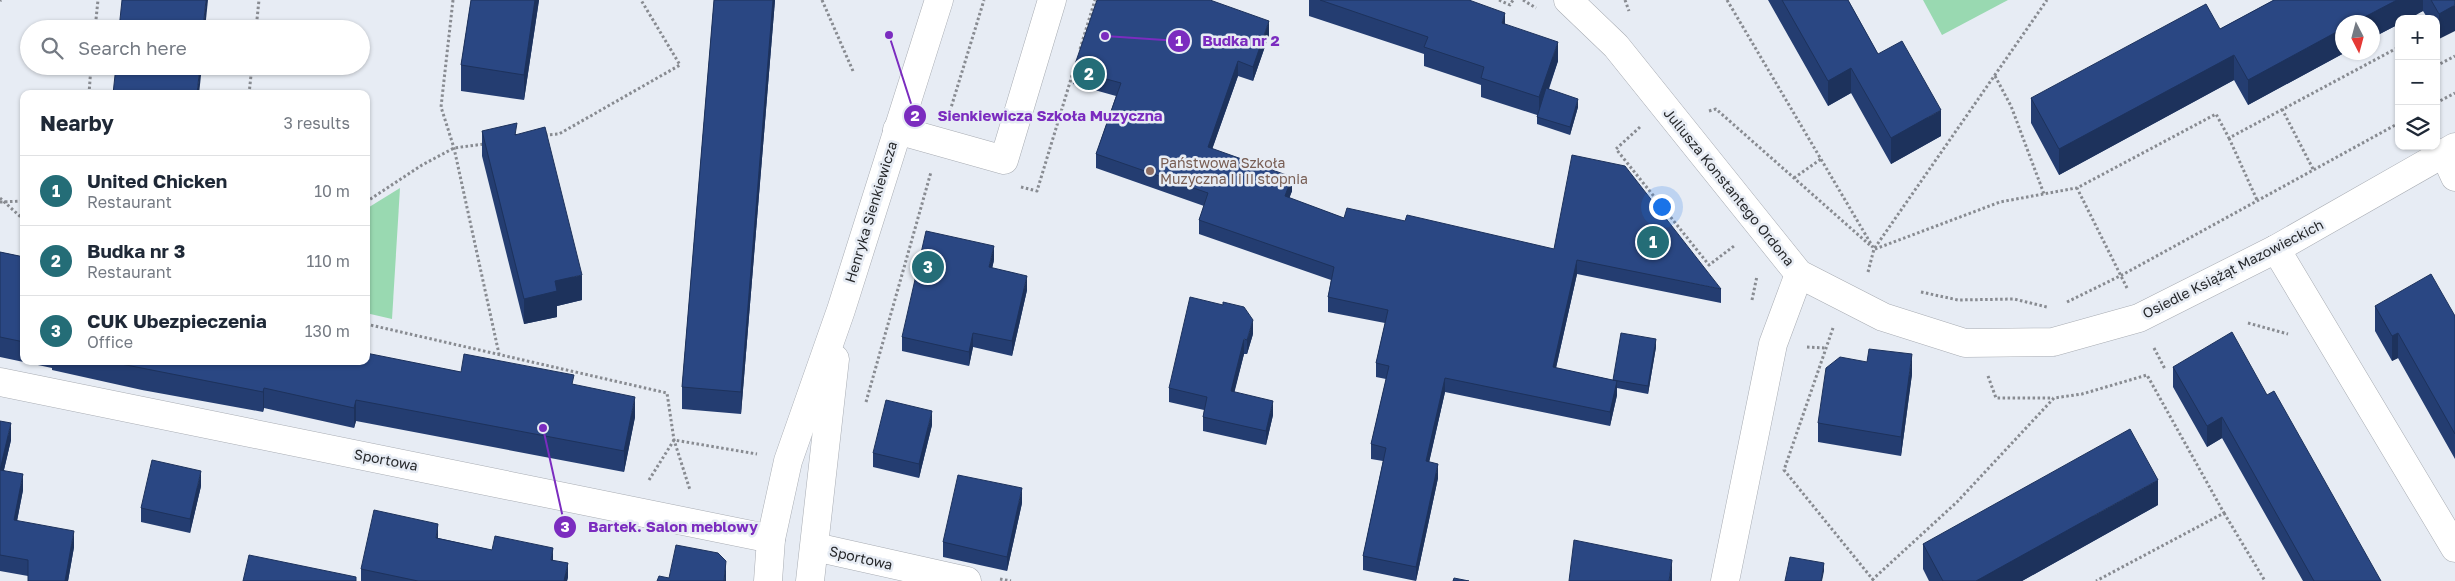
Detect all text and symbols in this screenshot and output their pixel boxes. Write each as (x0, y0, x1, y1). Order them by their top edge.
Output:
north arrow (2335, 15, 2380, 60)
map controls (2395, 15, 2440, 150)
button: + (2395, 15, 2440, 60)
search box (20, 20, 370, 75)
callout: Budka nr 2 (1167, 26, 1289, 56)
text: 1 (1175, 31, 1183, 49)
text: Budka nr 2 (1202, 31, 1280, 49)
icon: search (38, 34, 66, 62)
text: Search here (78, 36, 187, 59)
pin: 2 (1073, 55, 1105, 93)
button: − (2395, 60, 2440, 105)
callout: Sienkiewicza Szkoła Muzyczna (902, 101, 1172, 131)
street label: Juliusza Konstantego Ordona (1660, 104, 1798, 269)
button: layers (2395, 105, 2440, 150)
text: 2 (910, 106, 920, 124)
text: Sienkiewicza Szkoła Muzyczna (937, 106, 1163, 124)
text: Nearby (40, 110, 114, 136)
text: 3 results (283, 113, 350, 133)
street label: Henryka Sienkiewicza (841, 139, 900, 285)
place label: Państwowa Szkoła Muzyczna I i II stopnia (1160, 154, 1308, 187)
marker: Państwowa Szkoła Muzyczna I i II stopnia (1144, 165, 1156, 177)
text: United Chicken (87, 169, 227, 192)
text: 1 (52, 181, 60, 201)
text: 10 m (314, 181, 350, 201)
text: Restaurant (87, 192, 172, 212)
your location (1649, 194, 1675, 220)
street label: Osiedle Książąt Mazowieckich (2139, 215, 2326, 322)
pin: 1 (1637, 223, 1669, 261)
text: Budka nr 3 (87, 239, 185, 262)
pin: 3 (912, 248, 944, 286)
text: 2 (51, 251, 61, 271)
text: 110 m (306, 251, 350, 271)
text: Restaurant (87, 262, 172, 282)
text: CUK Ubezpieczenia (87, 309, 267, 332)
text: 3 (51, 321, 61, 341)
text: 130 m (305, 321, 350, 341)
text: Office (87, 332, 133, 352)
street label: Sportowa (353, 445, 419, 474)
callout: Bartek. Salon meblowy (553, 512, 768, 542)
text: 3 (560, 517, 570, 535)
text: Bartek. Salon meblowy (588, 517, 758, 535)
street label: Sportowa (828, 542, 894, 573)

